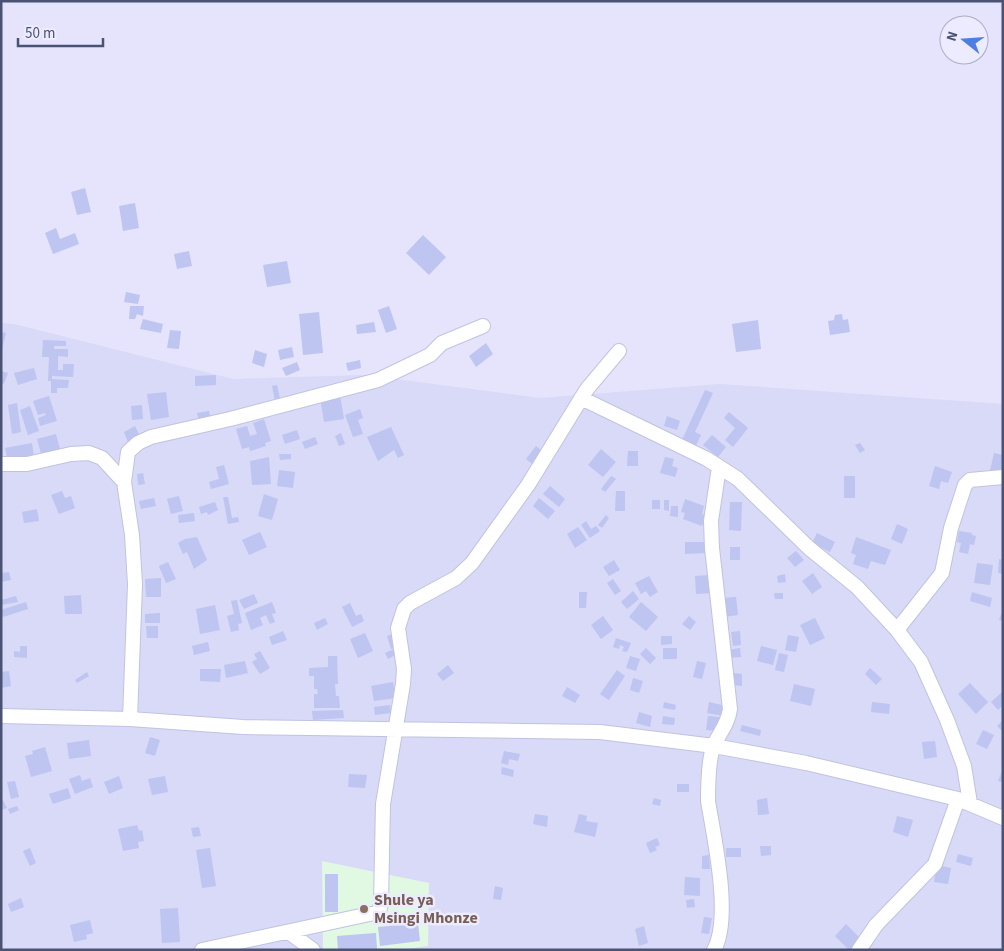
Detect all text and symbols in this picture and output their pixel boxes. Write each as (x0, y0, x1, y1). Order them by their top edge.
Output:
scale bar (18, 15, 102, 47)
north arrow (939, 15, 989, 65)
text: 50 m (25, 23, 55, 44)
text: N (942, 29, 963, 44)
place label: Shule ya Msingi Mhonze (374, 889, 478, 929)
marker: Shule ya Msingi Mhonze (358, 903, 370, 915)

